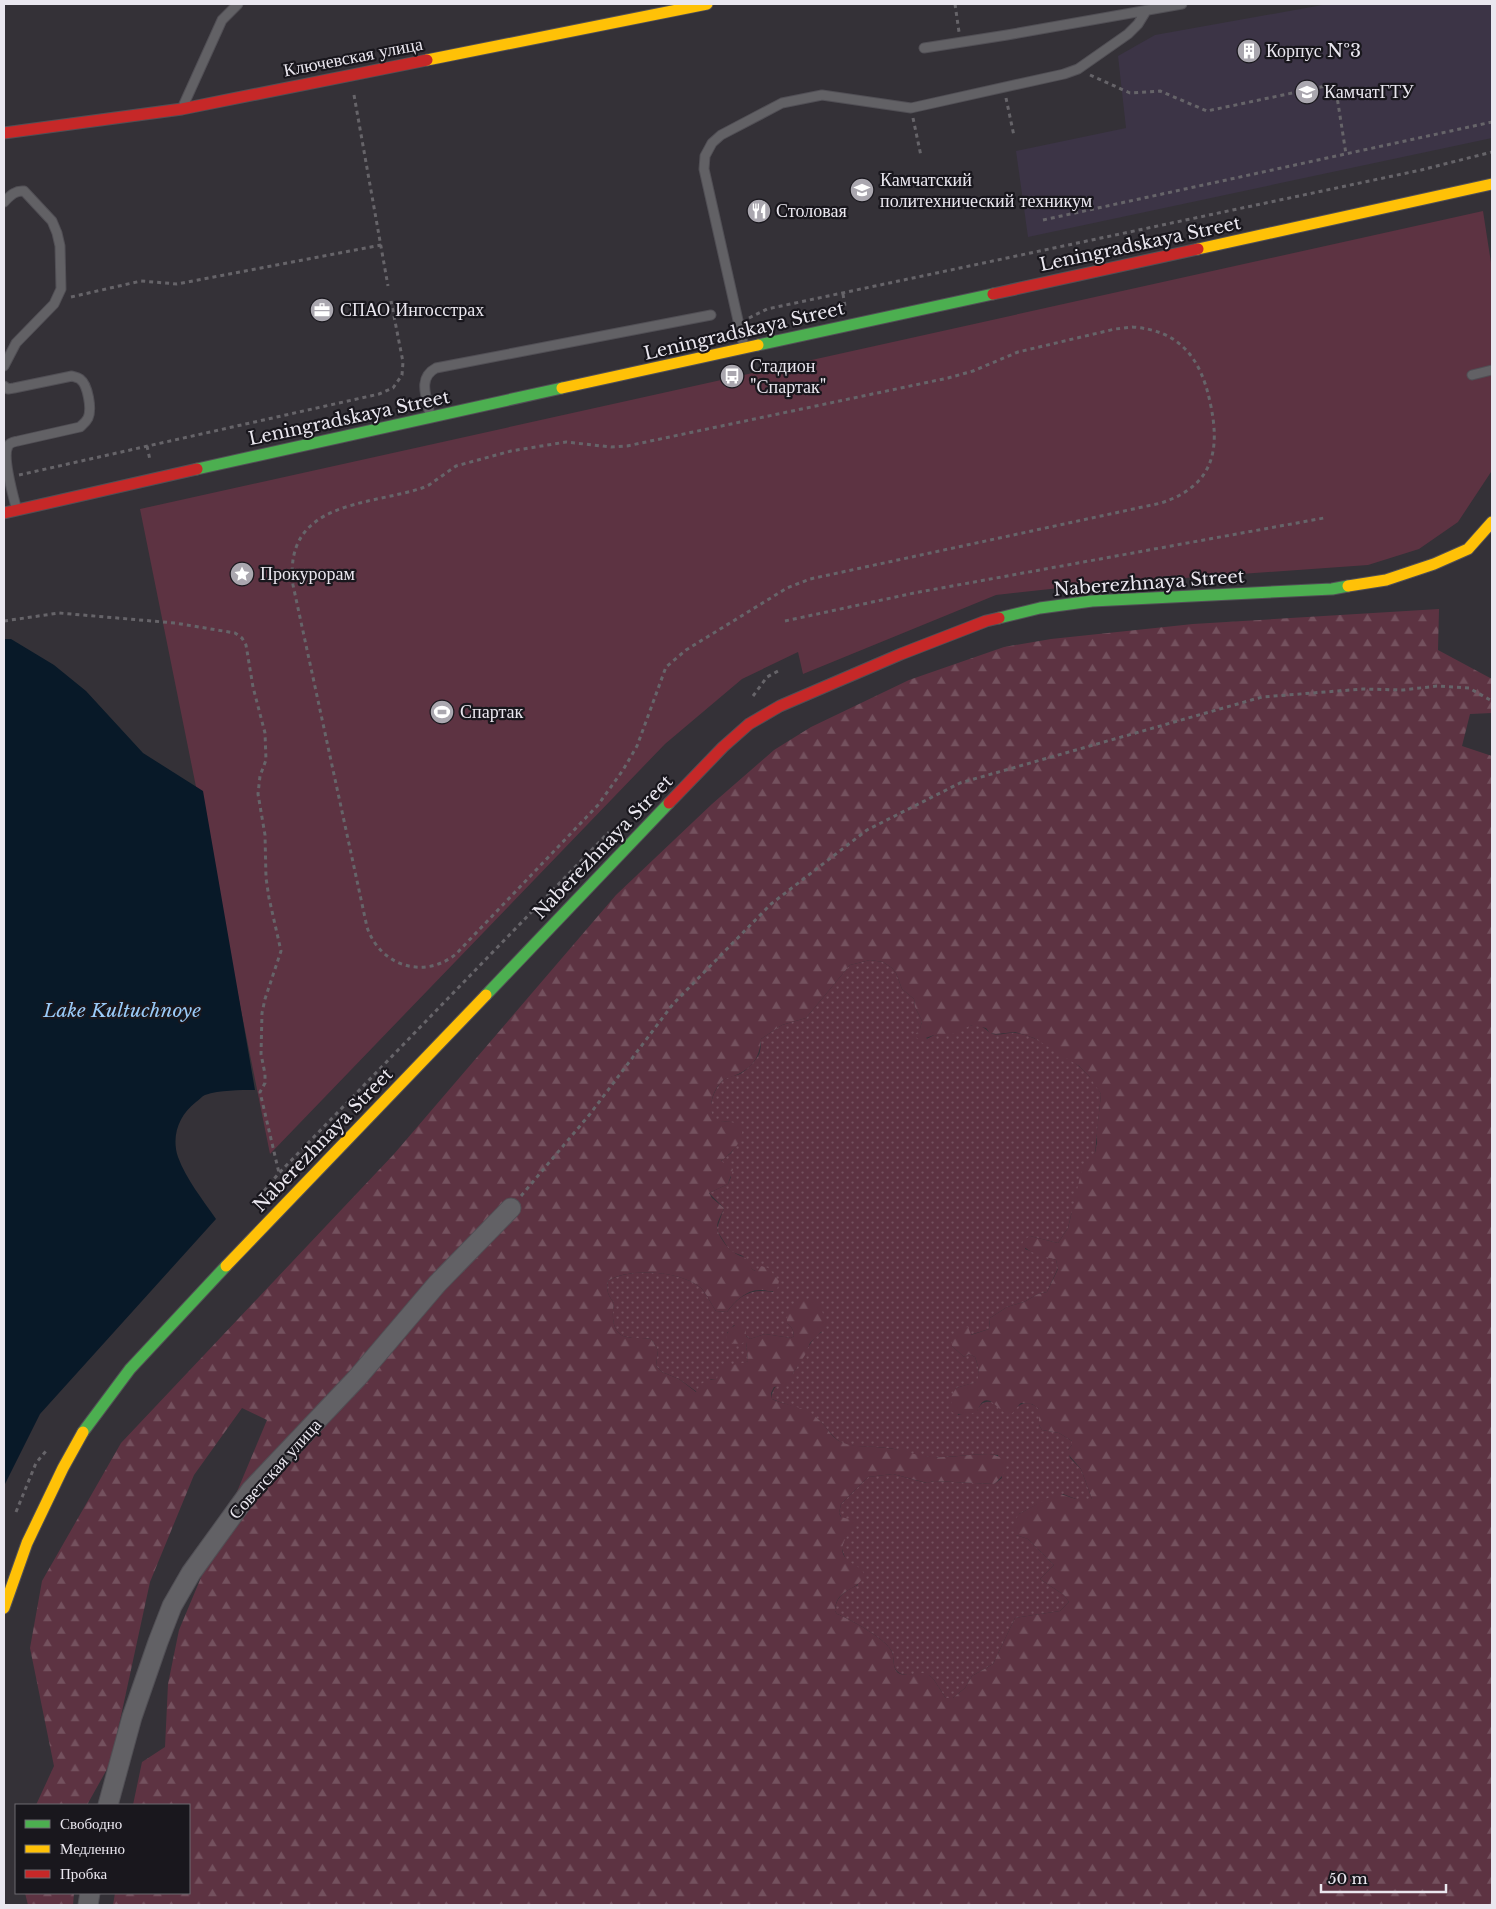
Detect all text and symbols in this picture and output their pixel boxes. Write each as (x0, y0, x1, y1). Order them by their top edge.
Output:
street label: Ключевская улица (281, 33, 425, 81)
building icon: Корпус №3 (1236, 38, 1262, 64)
place label: Корпус №3 (1266, 40, 1361, 62)
school or university icon: КамчатГТУ (1294, 79, 1320, 105)
place label: КамчатГТУ (1324, 81, 1414, 103)
place label: Камчатский политехнический техникум (880, 169, 1092, 212)
school or university icon: Камчатский политехнический техникум (849, 177, 875, 203)
restaurant icon: Столовая (746, 198, 772, 224)
place label: Столовая (776, 200, 847, 222)
street label: Leningradskaya Street (1037, 212, 1243, 276)
office icon: СПАО Ингосстрах (309, 297, 335, 323)
street label: Leningradskaya Street (642, 297, 847, 365)
place label: СПАО Ингосстрах (340, 299, 484, 321)
place label: Стадион "Спартак" (750, 355, 826, 398)
bus stop icon: Стадион "Спартак" (719, 363, 745, 389)
street label: Leningradskaya Street (246, 386, 452, 450)
place icon: Прокурорам (229, 561, 255, 587)
place label: Прокурорам (260, 563, 355, 585)
street label: Naberezhnaya Street (1053, 565, 1245, 601)
sports icon: Спартак (429, 699, 455, 725)
place label: Спартак (460, 701, 523, 723)
street label: Naberezhnaya Street (529, 770, 677, 923)
water label: Lake Kultuchnoye (42, 999, 201, 1022)
street label: Naberezhnaya Street (249, 1063, 397, 1216)
street label: Советская улица (224, 1414, 326, 1524)
legend (15, 1804, 190, 1894)
text: Свободно (60, 1814, 122, 1833)
text: Медленно (60, 1839, 125, 1858)
scale bar (1321, 1862, 1446, 1894)
text: Пробка (60, 1864, 108, 1883)
text: 50 m (1328, 1869, 1368, 1888)

